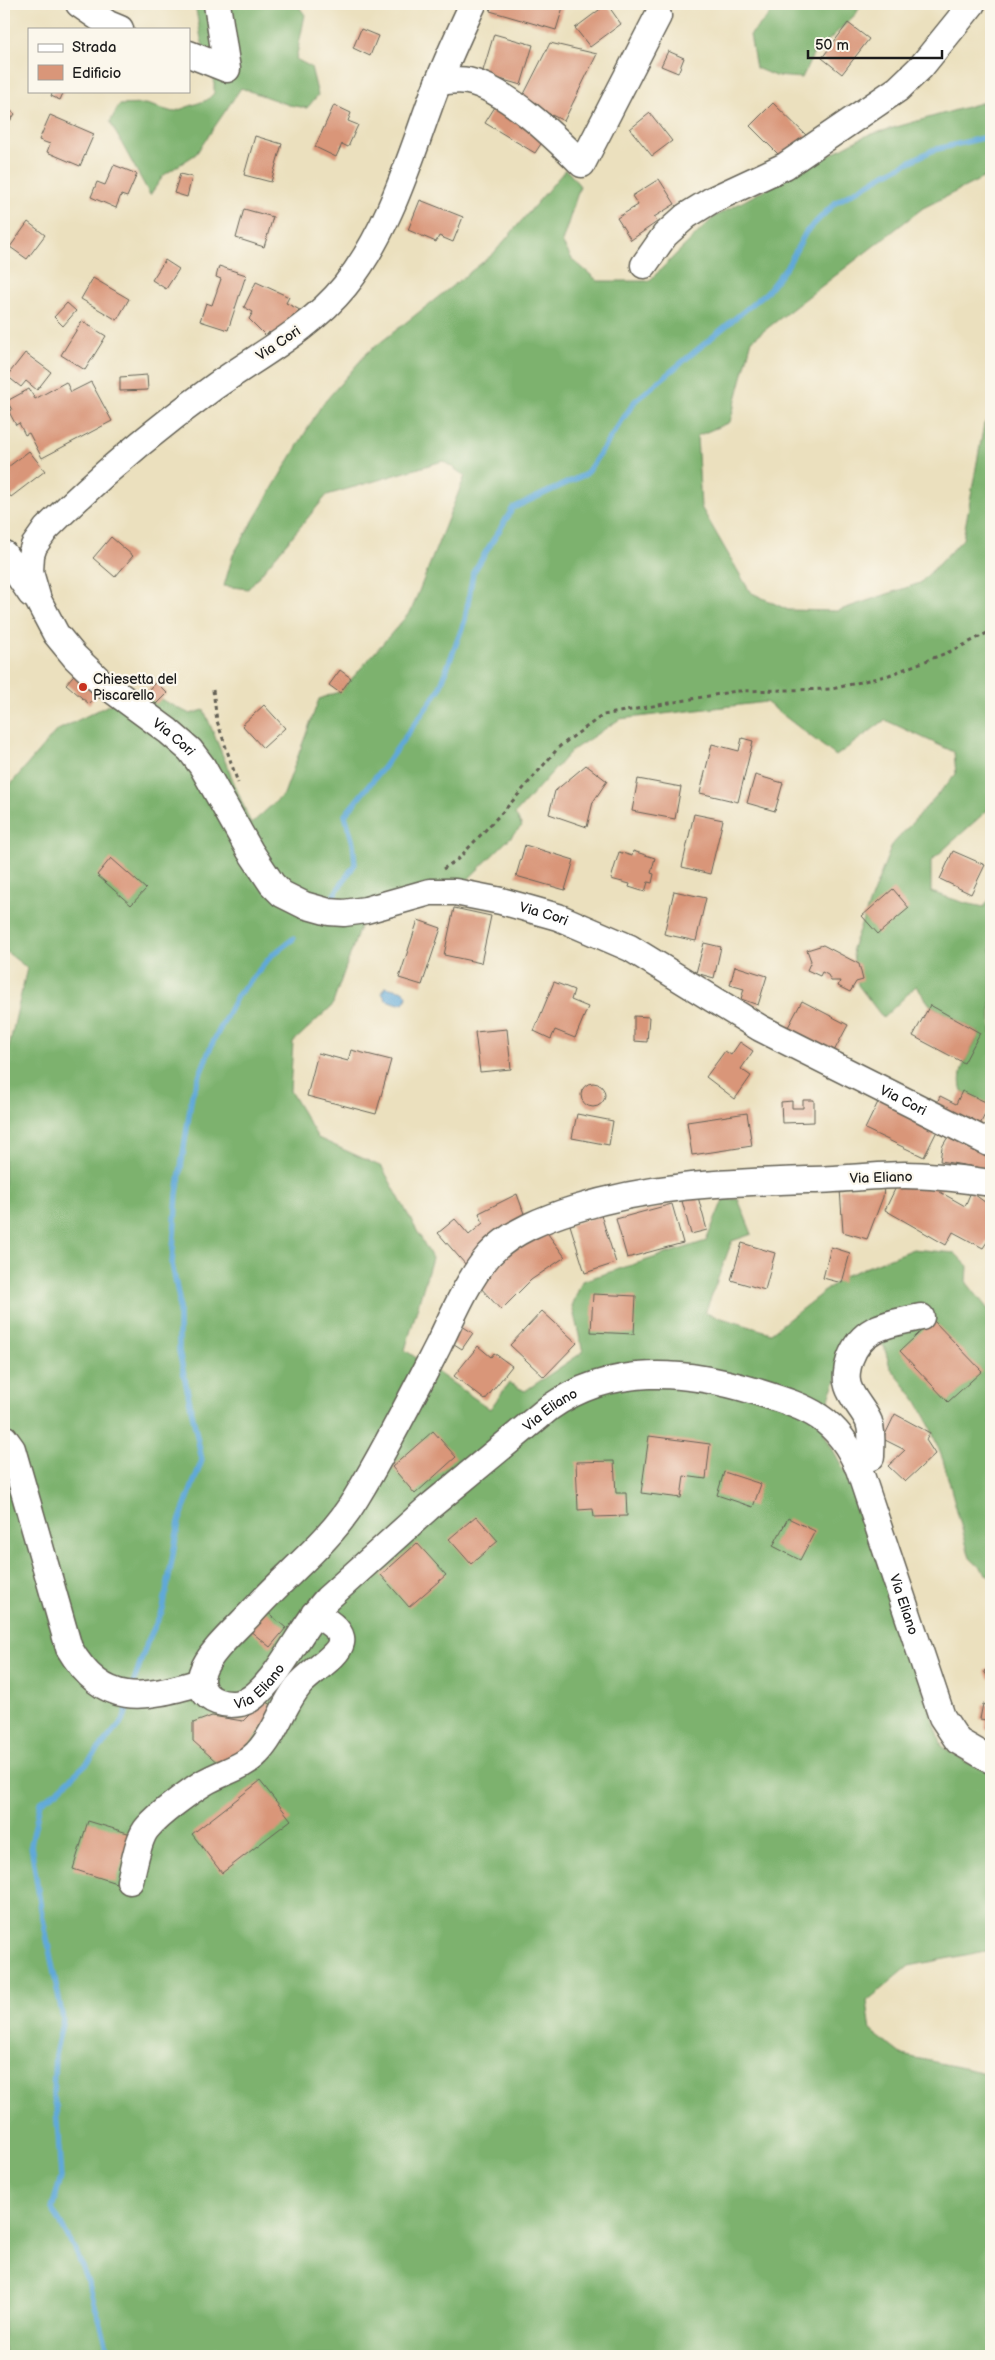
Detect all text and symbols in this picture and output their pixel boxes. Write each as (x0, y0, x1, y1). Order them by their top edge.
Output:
legend (28, 28, 190, 92)
scale bar (808, 28, 941, 60)
text: 50 m (815, 36, 849, 55)
text: Strada (72, 38, 116, 57)
text: Edificio (72, 64, 121, 83)
street label: Via Cori (253, 322, 304, 364)
place label: Chiesetta del Piscarello (93, 671, 177, 704)
marker: Chiesetta del Piscarello (77, 681, 89, 693)
street label: Via Cori (149, 715, 199, 759)
street label: Via Cori (517, 899, 571, 929)
street label: Via Cori (877, 1082, 929, 1119)
street label: Via Eliano (849, 1168, 913, 1187)
street label: Via Eliano (520, 1385, 580, 1435)
street label: Via Eliano (886, 1572, 922, 1637)
street label: Via Eliano (233, 1660, 288, 1713)

